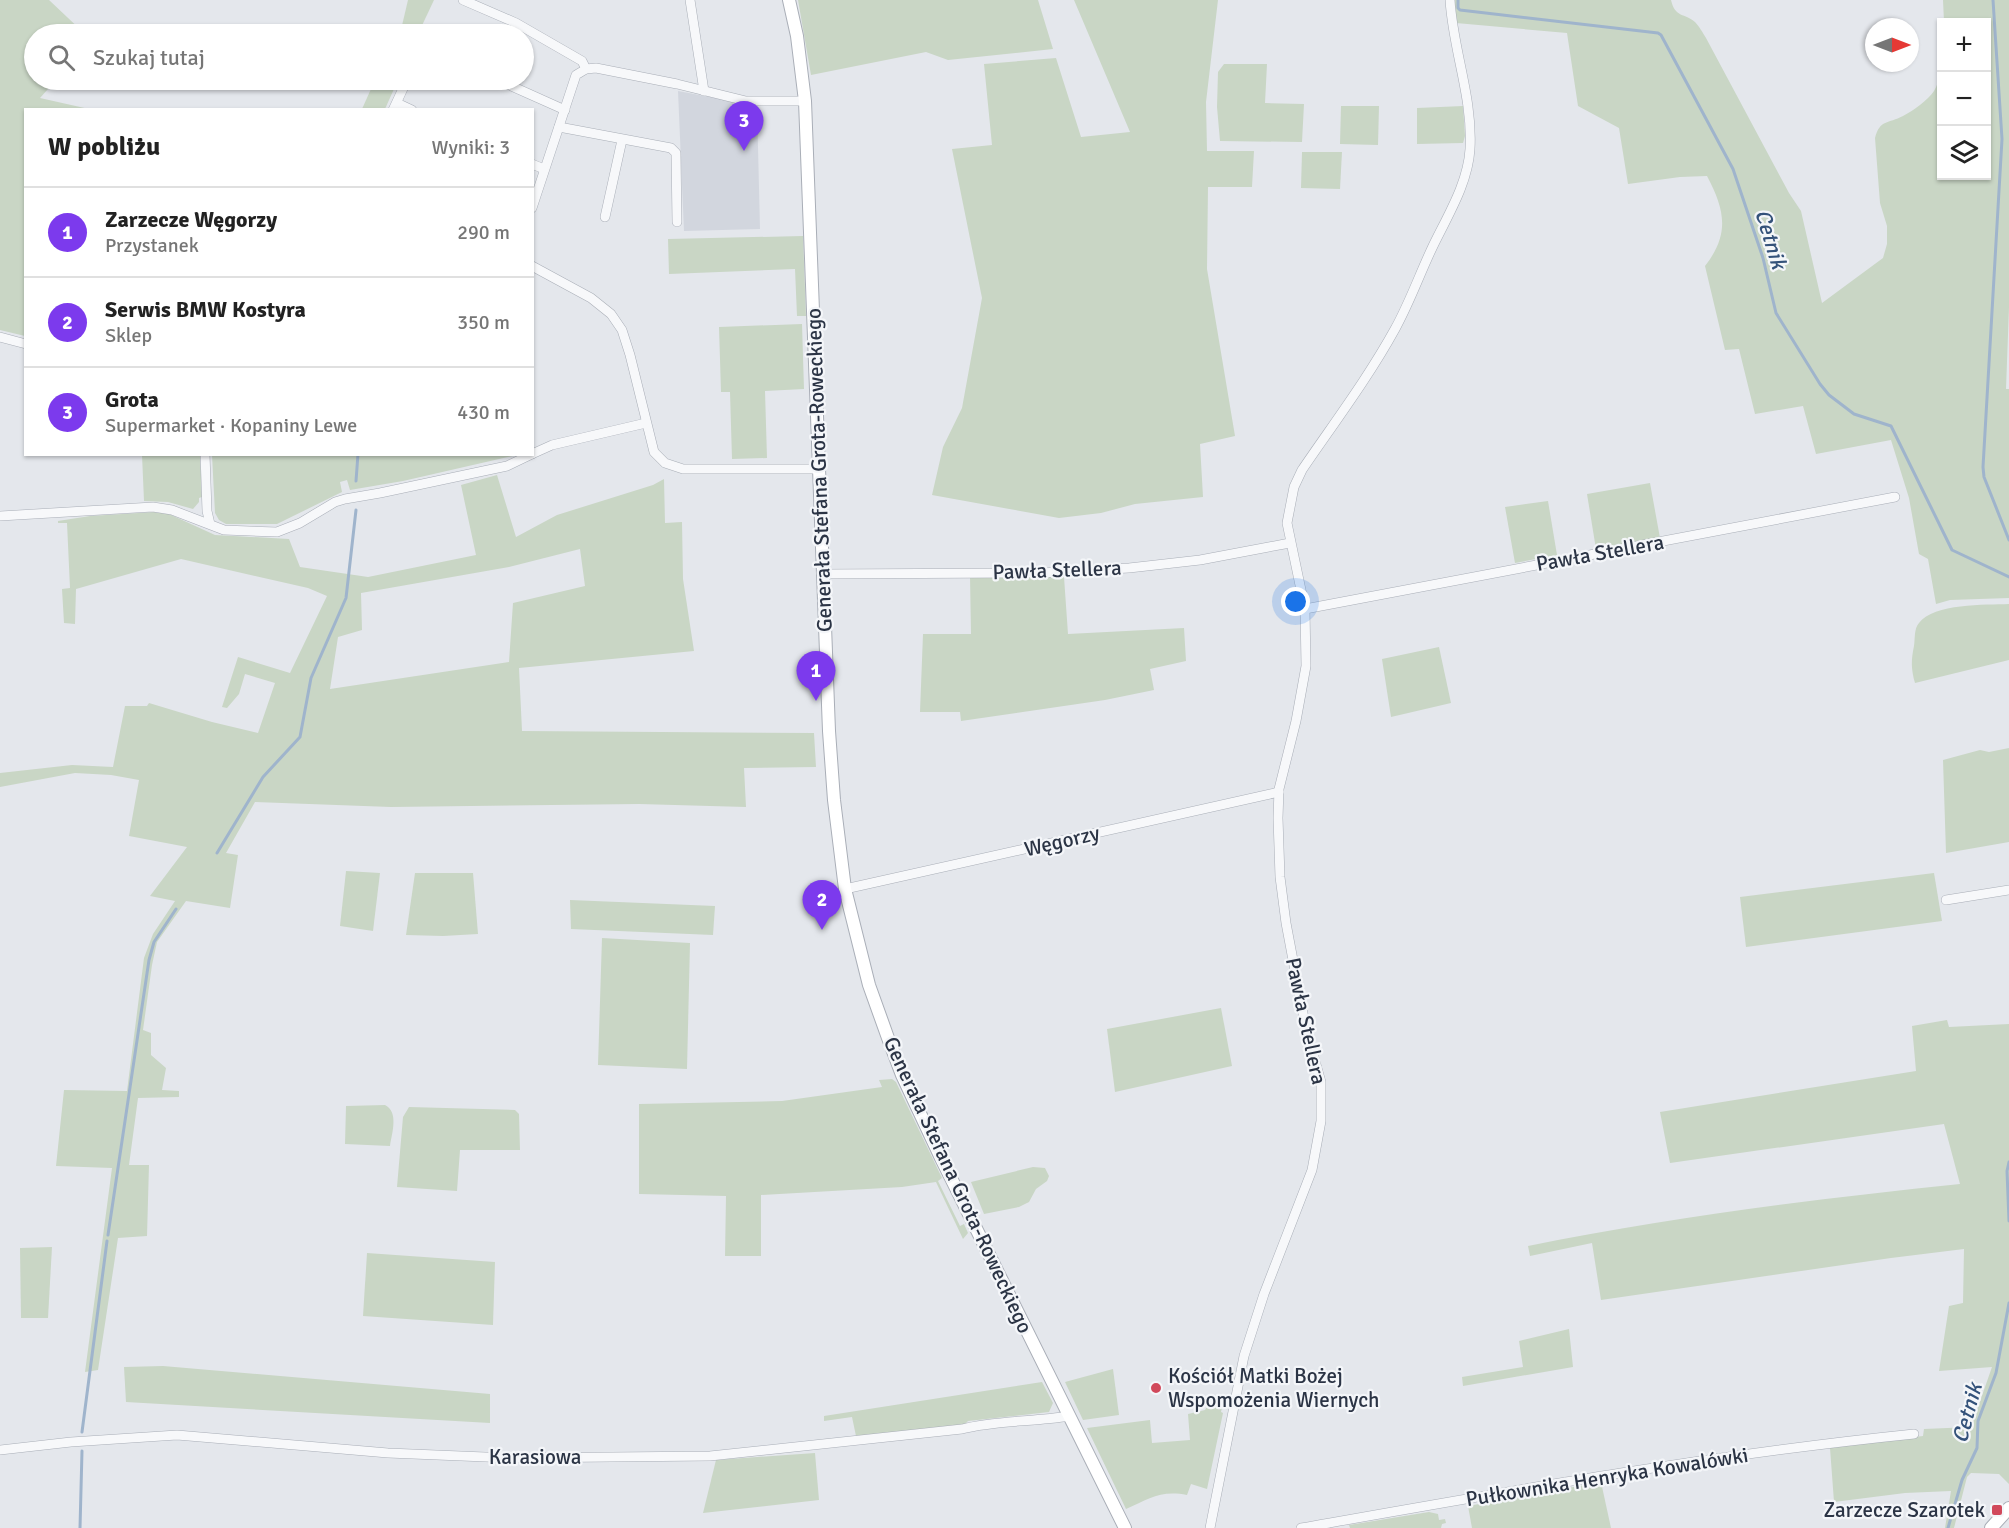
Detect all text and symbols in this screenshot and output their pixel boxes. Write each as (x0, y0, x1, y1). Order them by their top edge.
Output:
north arrow (1865, 18, 1919, 72)
map controls (1937, 18, 1991, 180)
button: + (1937, 18, 1991, 72)
search box (24, 24, 534, 90)
icon: search (45, 41, 78, 74)
text: Szukaj tutaj (93, 44, 205, 71)
button: − (1937, 72, 1991, 126)
pin: 3 (724, 102, 764, 151)
button: layers (1937, 126, 1991, 180)
text: W pobliżu (48, 131, 160, 163)
text: Wyniki: 3 (431, 135, 510, 160)
text: Zarzecze Węgorzy (105, 206, 277, 233)
water label: Cetnik (1749, 206, 1793, 274)
text: 1 (62, 220, 73, 245)
text: 290 m (457, 220, 510, 245)
text: Przystanek (105, 233, 199, 258)
text: Serwis BMW Kostyra (105, 296, 306, 323)
street label: Generała Stefana Grota-Roweckiego (800, 308, 838, 632)
text: 2 (62, 310, 73, 335)
text: 350 m (457, 310, 510, 335)
text: Sklep (105, 323, 152, 348)
text: Grota (105, 386, 159, 413)
text: 3 (62, 400, 73, 425)
text: 430 m (457, 400, 510, 425)
text: Supermarket · Kopaniny Lewe (105, 413, 357, 438)
street label: Pawła Stellera (1534, 529, 1666, 577)
street label: Pawła Stellera (992, 555, 1122, 585)
your location (1281, 587, 1310, 616)
pin: 1 (796, 652, 836, 701)
street label: Węgorzy (1022, 820, 1102, 862)
pin: 2 (802, 880, 842, 930)
street label: Pawła Stellera (1280, 955, 1332, 1087)
street label: Generała Stefana Grota-Roweckiego (878, 1033, 1038, 1337)
place label: Kościół Matki Bożej Wspomożenia Wiernych (1168, 1363, 1379, 1413)
water label: Cetnik (1946, 1378, 1988, 1446)
marker: Kościół Matki Bożej Wspomożenia Wiernych (1149, 1381, 1163, 1395)
street label: Pułkownika Henryka Kowalówki (1464, 1442, 1750, 1512)
street label: Karasiowa (489, 1444, 581, 1470)
place label: Zarzecze Szarotek (1823, 1497, 1985, 1523)
marker: Zarzecze Szarotek (1990, 1503, 2004, 1517)

